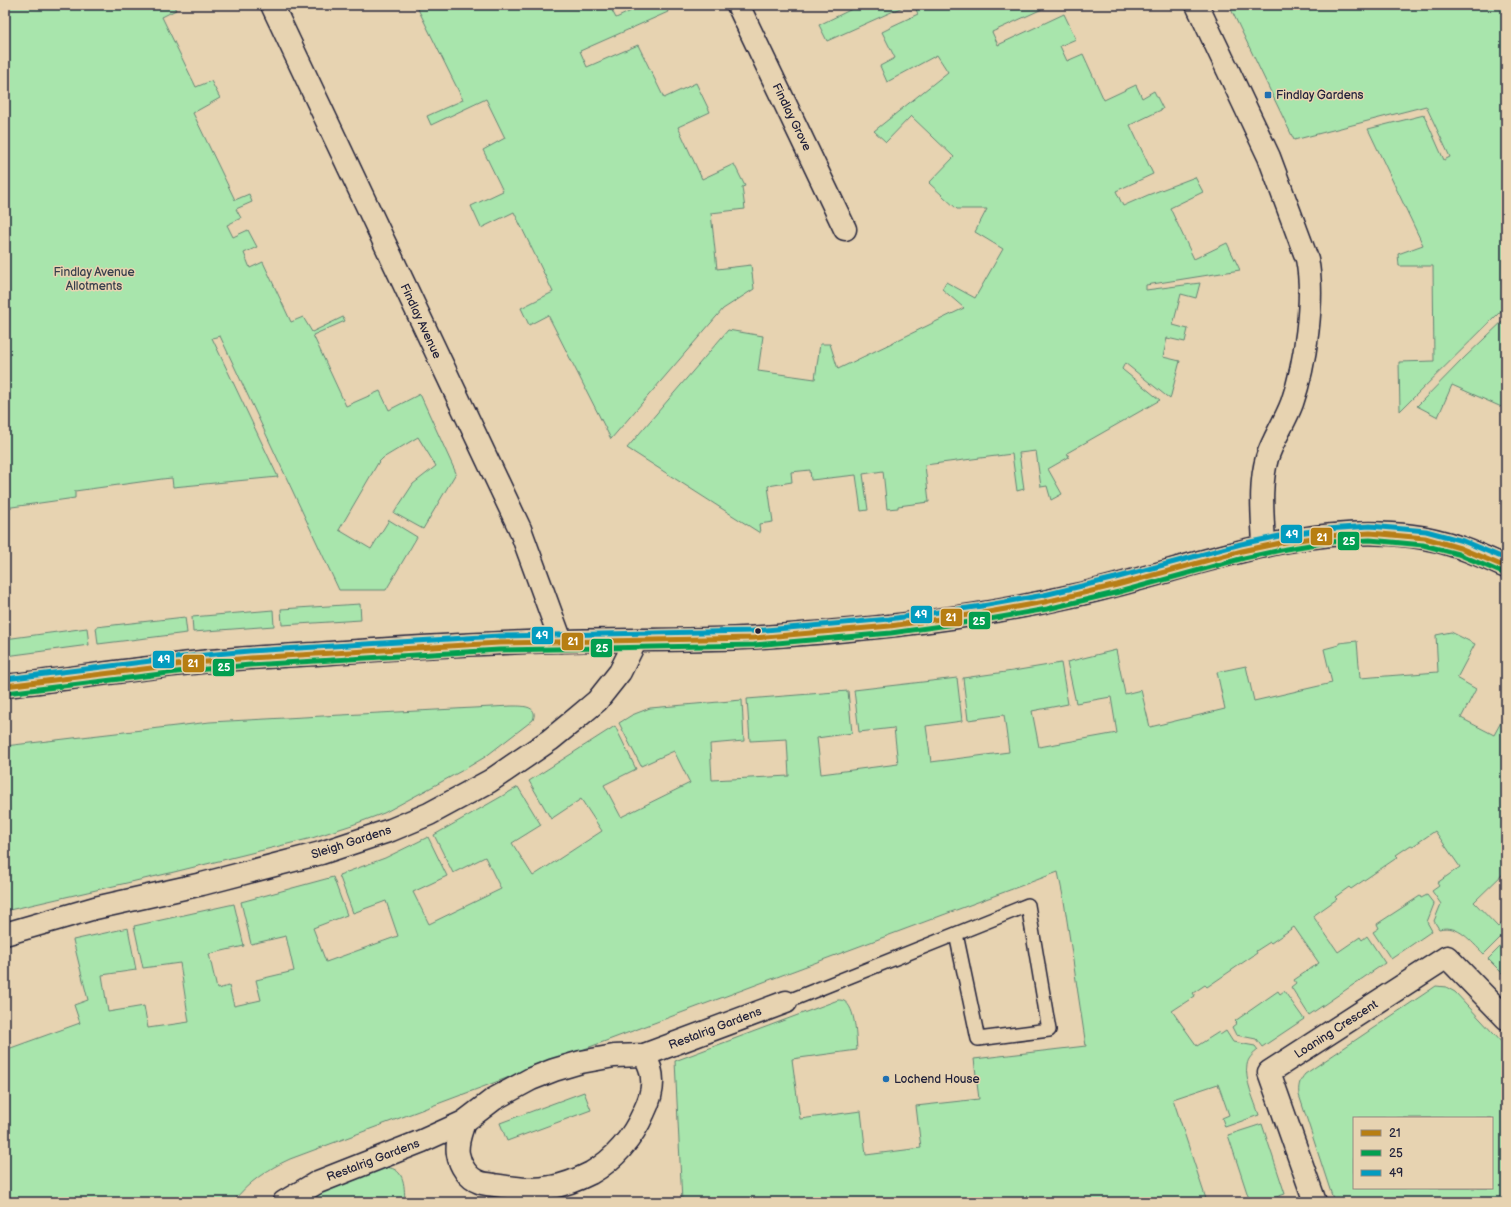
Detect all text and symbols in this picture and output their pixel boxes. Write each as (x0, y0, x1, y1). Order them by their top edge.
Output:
street label: Findlay Grove (769, 81, 814, 154)
place label: Findlay Gardens (1276, 88, 1364, 103)
marker: Findlay Gardens (1263, 90, 1273, 100)
park label: Findlay Avenue Allotments (53, 265, 135, 294)
street label: Findlay Avenue (397, 281, 444, 361)
line badge: 49 (1280, 524, 1303, 544)
line badge: 21 (1310, 527, 1333, 546)
text: 49 (1286, 528, 1298, 541)
text: 21 (1317, 531, 1328, 544)
line badge: 25 (1337, 531, 1360, 551)
text: 25 (1343, 535, 1356, 548)
line badge: 49 (910, 605, 933, 624)
text: 49 (915, 608, 927, 621)
line badge: 21 (940, 608, 963, 627)
text: 21 (946, 611, 957, 624)
line badge: 25 (968, 611, 991, 630)
text: 25 (973, 615, 986, 628)
line badge: 49 (531, 626, 554, 645)
unlabelled marker (753, 626, 763, 636)
text: 49 (536, 629, 548, 642)
line badge: 21 (561, 632, 584, 651)
text: 21 (568, 635, 579, 648)
line badge: 25 (590, 638, 613, 658)
text: 25 (596, 642, 609, 655)
line badge: 49 (152, 650, 175, 669)
text: 49 (158, 653, 170, 666)
line badge: 21 (182, 654, 205, 673)
text: 21 (188, 657, 199, 670)
line badge: 25 (212, 658, 235, 677)
text: 25 (218, 661, 231, 674)
street label: Sleigh Gardens (309, 822, 393, 862)
street label: Loaning Crescent (1292, 997, 1381, 1062)
street label: Restalrig Gardens (667, 1004, 764, 1053)
place label: Lochend House (894, 1072, 980, 1087)
marker: Lochend House (881, 1074, 891, 1084)
legend (1353, 1117, 1493, 1189)
text: 21 (1389, 1126, 1401, 1141)
street label: Restalrig Gardens (325, 1136, 422, 1185)
text: 25 (1389, 1146, 1403, 1161)
text: 49 (1389, 1166, 1403, 1181)

